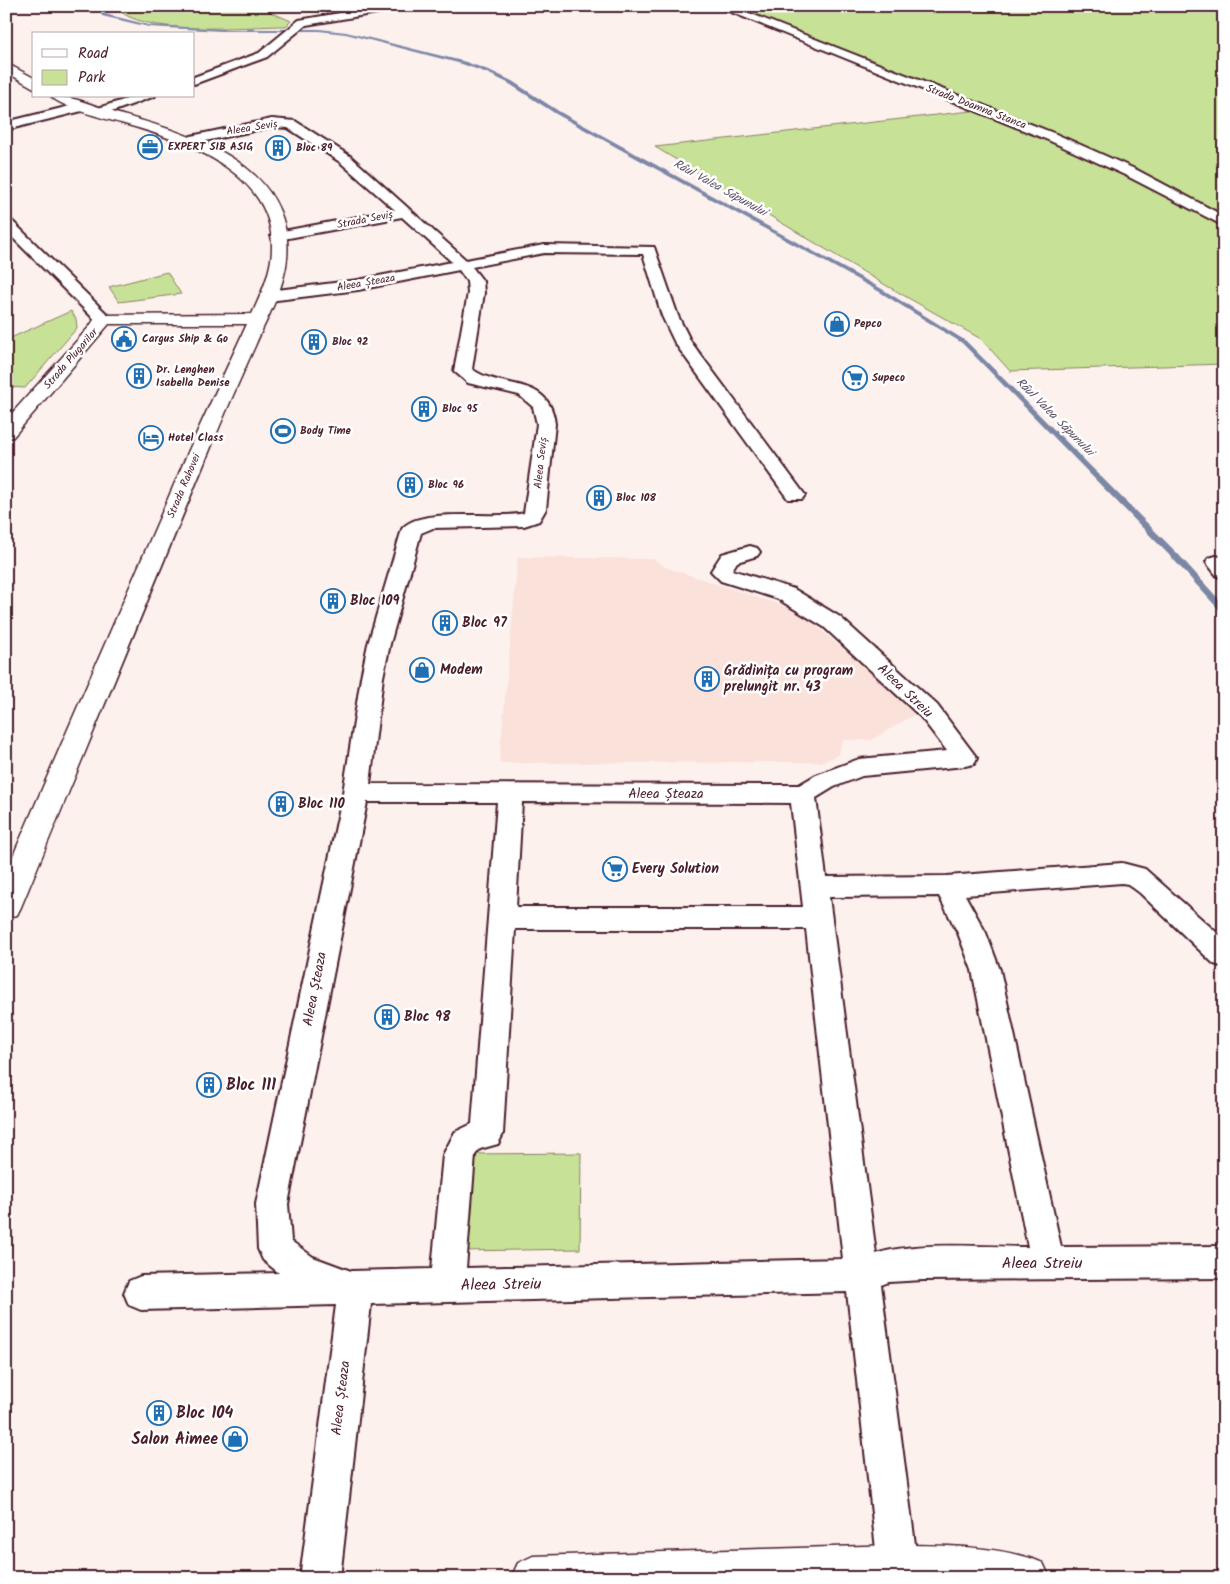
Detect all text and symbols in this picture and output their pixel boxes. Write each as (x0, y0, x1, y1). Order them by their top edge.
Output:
legend (32, 32, 195, 98)
text: Road (78, 42, 109, 66)
text: Park (78, 66, 106, 90)
street label: Strada Doamna Stanca (923, 80, 1029, 134)
street label: Aleea Seviș (225, 115, 279, 141)
office icon: EXPERT SIB ASIG (137, 134, 163, 160)
building icon: Bloc 89 (265, 135, 291, 161)
place label: EXPERT SIB ASIG (168, 138, 253, 156)
place label: Bloc 89 (296, 139, 333, 157)
water label: Râul Valea Săpunului (670, 154, 773, 223)
street label: Strada Seviș (335, 206, 395, 234)
street label: Aleea Șteaza (335, 269, 397, 297)
shop icon: Pepco (824, 311, 850, 337)
place label: Pepco (854, 315, 882, 333)
street label: Strada Plugarilor (39, 323, 104, 394)
public building icon: Cargus Ship & Go (111, 326, 137, 352)
building icon: Bloc 92 (301, 329, 327, 355)
place label: Cargus Ship & Go (142, 330, 228, 348)
place label: Bloc 92 (332, 333, 368, 351)
place label: Dr. Lenghen Isabella Denise (156, 361, 230, 392)
building icon: Dr. Lenghen Isabella Denise (126, 363, 152, 389)
supermarket icon: Supeco (842, 365, 868, 391)
place label: Supeco (872, 369, 905, 387)
water label: Râul Valea Săpunului (1011, 373, 1101, 463)
building icon: Bloc 95 (411, 396, 437, 422)
place label: Bloc 95 (442, 400, 479, 418)
sports icon: Body Time (270, 418, 296, 444)
place label: Body Time (300, 422, 352, 440)
hotel icon: Hotel Class (138, 425, 164, 451)
place label: Hotel Class (168, 429, 224, 447)
street label: Aleea Seviș (529, 436, 553, 490)
street label: Strada Rahovei (162, 451, 206, 521)
building icon: Bloc 96 (397, 472, 423, 498)
place label: Bloc 96 (428, 476, 464, 494)
building icon: Bloc 108 (586, 485, 612, 511)
place label: Bloc 108 (616, 489, 656, 507)
building icon: Bloc 109 (320, 588, 346, 614)
place label: Bloc 109 (350, 590, 400, 612)
building icon: Bloc 97 (432, 610, 458, 636)
place label: Bloc 97 (462, 612, 507, 634)
shop icon: Modem (409, 657, 435, 683)
place label: Modem (440, 659, 483, 681)
street label: Aleea Streiu (872, 659, 938, 724)
place label: Grădinița cu program prelungit nr. 43 (723, 660, 854, 698)
building icon: Grădinița cu program prelungit nr. 43 (694, 666, 720, 692)
street label: Aleea Șteaza (628, 783, 704, 805)
building icon: Bloc 110 (268, 791, 294, 817)
place label: Bloc 110 (298, 793, 346, 815)
supermarket icon: Every Solution (602, 856, 628, 882)
place label: Every Solution (632, 858, 719, 880)
street label: Aleea Șteaza (297, 950, 333, 1028)
building icon: Bloc 98 (374, 1004, 400, 1030)
place label: Bloc 98 (404, 1006, 451, 1028)
building icon: Bloc 111 (196, 1072, 222, 1098)
place label: Bloc 111 (226, 1073, 276, 1098)
street label: Aleea Streiu (1002, 1251, 1083, 1276)
street label: Aleea Streiu (460, 1272, 542, 1298)
street label: Aleea Șteaza (325, 1359, 357, 1437)
building icon: Bloc 104 (146, 1400, 172, 1426)
place label: Bloc 104 (176, 1401, 234, 1426)
shop icon: Salon Aimee (222, 1426, 248, 1452)
place label: Salon Aimee (131, 1427, 218, 1452)

